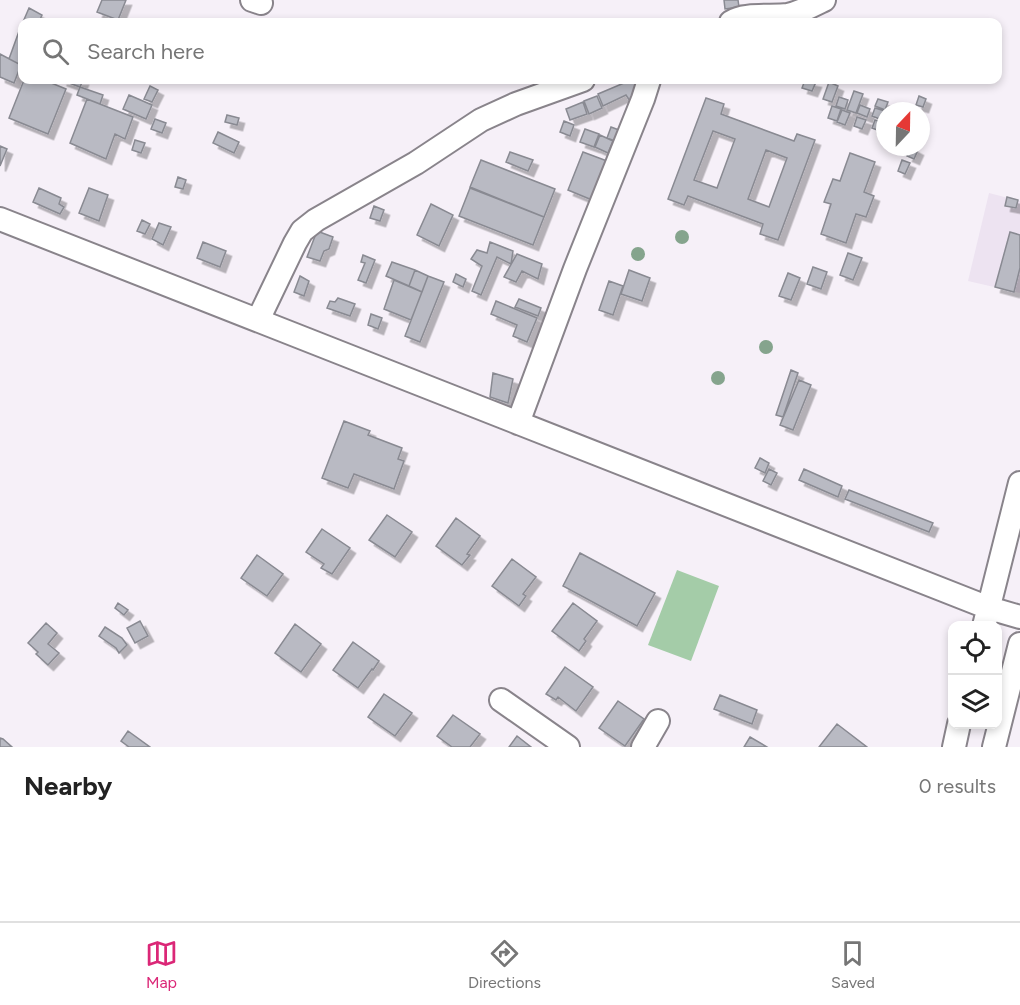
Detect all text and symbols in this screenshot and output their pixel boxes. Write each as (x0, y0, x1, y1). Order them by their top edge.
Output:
search box (18, 18, 1002, 84)
icon: search (39, 35, 72, 68)
text: Search here (87, 38, 205, 65)
north arrow (876, 102, 930, 156)
map controls (948, 621, 1002, 729)
button: locate (948, 621, 1002, 675)
button: layers (948, 675, 1002, 729)
text: Nearby (24, 770, 112, 802)
text: 0 results (919, 774, 996, 798)
tab: Map (145, 937, 178, 992)
tab: Directions (468, 937, 541, 992)
tab: Saved (831, 937, 875, 992)

